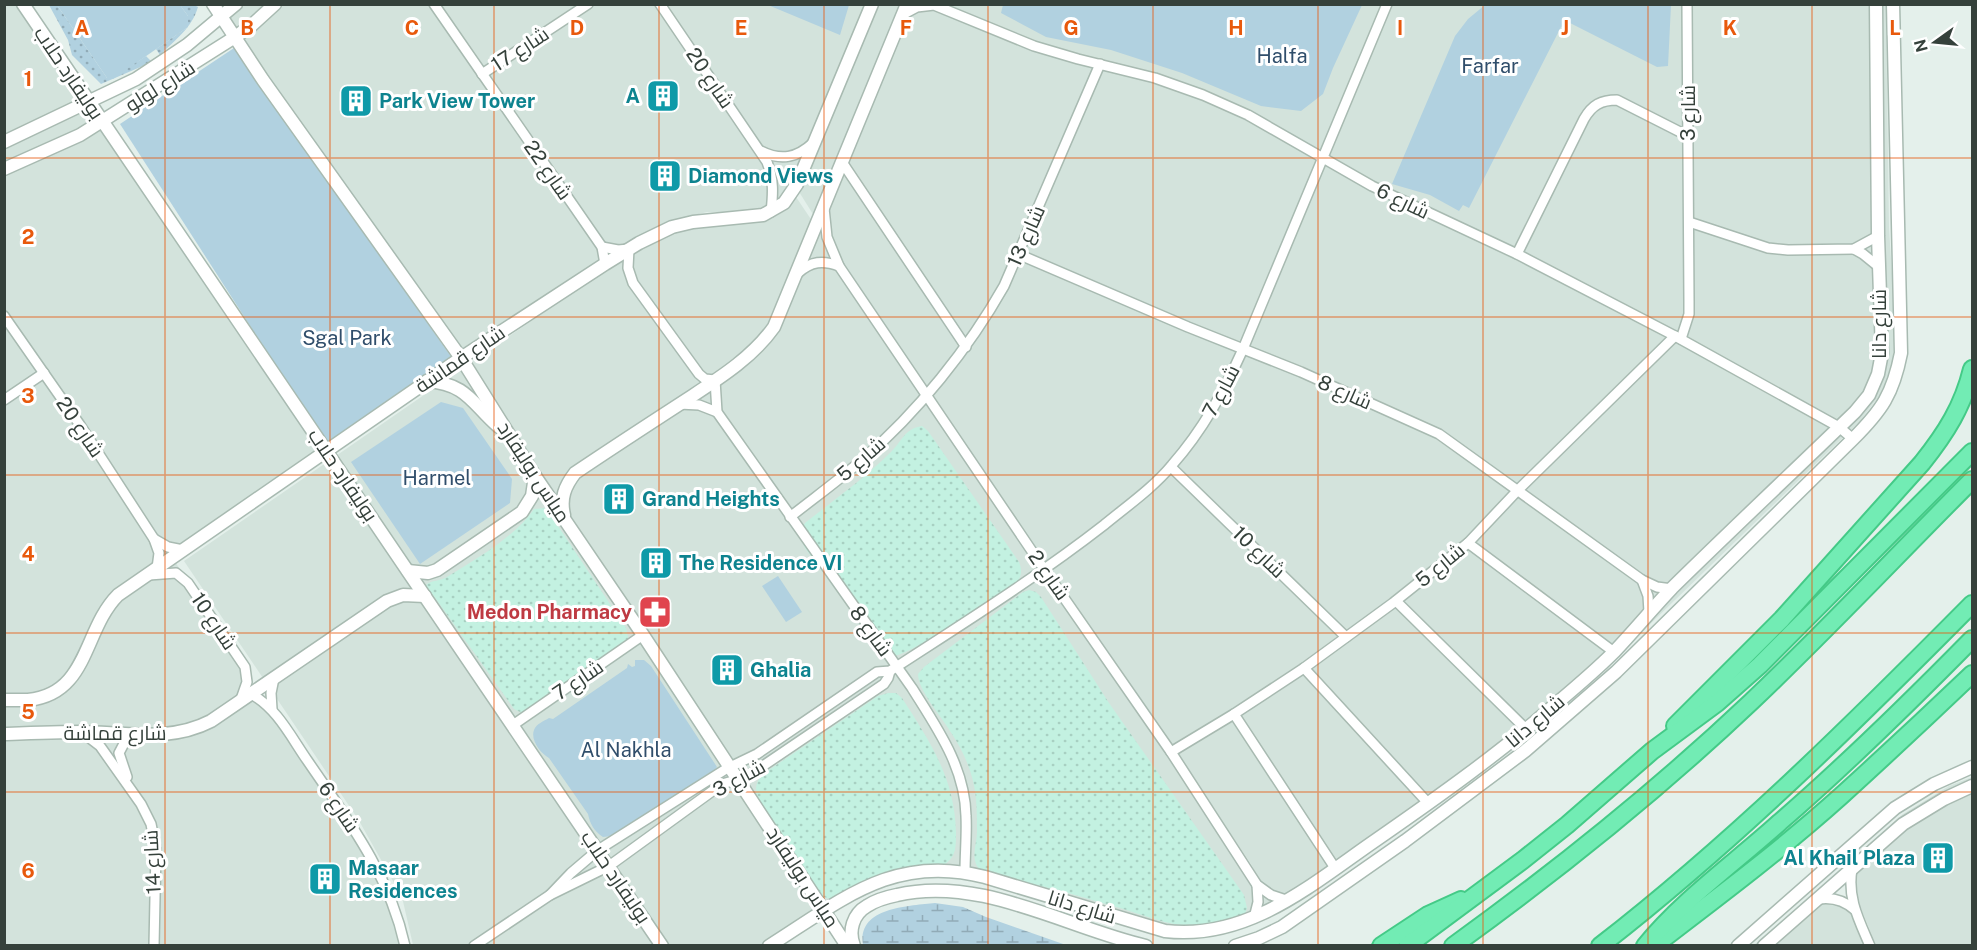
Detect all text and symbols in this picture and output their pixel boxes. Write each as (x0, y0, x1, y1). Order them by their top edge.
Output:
north arrow (1905, 12, 1965, 72)
text: A (75, 16, 89, 40)
text: B (240, 16, 254, 40)
text: C (405, 16, 419, 40)
text: D (570, 16, 584, 40)
text: E (735, 16, 747, 40)
text: F (900, 16, 912, 40)
text: G (1063, 16, 1079, 40)
text: H (1228, 16, 1244, 40)
text: I (1397, 16, 1403, 40)
text: J (1561, 16, 1569, 40)
text: K (1723, 16, 1737, 40)
text: L (1889, 16, 1901, 40)
street label: بوليفارد حلاب (29, 22, 109, 124)
street label: شارع 17 (487, 22, 554, 78)
text: N (1910, 37, 1932, 54)
street label: شارع 20 (679, 43, 739, 114)
park label: Halfa (1257, 44, 1307, 68)
park label: Farfar (1461, 54, 1519, 78)
street label: شارع لولو (121, 55, 200, 118)
text: 1 (24, 67, 32, 91)
building icon: A (645, 78, 681, 114)
building icon: Park View Tower (338, 83, 374, 119)
place label: A (625, 84, 640, 108)
street label: شارع 3 (1676, 85, 1702, 141)
place label: Park View Tower (379, 89, 535, 113)
street label: شارع 22 (517, 135, 577, 206)
building icon: Diamond Views (647, 158, 683, 194)
place label: Diamond Views (688, 164, 833, 188)
street label: شارع 6 (1372, 178, 1433, 226)
street label: شارع 13 (1002, 202, 1052, 271)
text: 2 (22, 225, 34, 249)
street label: شارع دانا (1867, 289, 1893, 359)
street label: شارع قماشة (410, 320, 511, 399)
park label: Sgal Park (302, 326, 392, 350)
street label: شارع 7 (1197, 361, 1246, 422)
street label: شارع 8 (1313, 370, 1376, 416)
text: 3 (21, 384, 35, 408)
street label: شارع 20 (49, 392, 109, 463)
street label: مياس بوليفارد (492, 417, 576, 528)
street label: بوليفارد حلاب (303, 424, 383, 526)
street label: شارع 5 (832, 431, 891, 488)
park label: Harmel (403, 466, 471, 490)
building icon: Grand Heights (601, 481, 637, 517)
place label: Grand Heights (642, 487, 780, 511)
street label: شارع 10 (1226, 521, 1290, 584)
street label: شارع 5 (1411, 538, 1471, 594)
text: 4 (21, 542, 35, 566)
building icon: The Residence VI (638, 545, 674, 581)
street label: شارع 2 (1022, 545, 1075, 606)
place label: The Residence VI (679, 551, 842, 575)
street label: شارع 10 (184, 588, 242, 655)
pharmacy icon: Medon Pharmacy (637, 594, 673, 630)
place label: Medon Pharmacy (467, 600, 632, 624)
street label: شارع 8 (843, 601, 897, 662)
building icon: Ghalia (709, 652, 745, 688)
street label: شارع 7 (548, 654, 609, 707)
place label: Ghalia (750, 658, 811, 682)
street label: شارع دانا (1501, 689, 1571, 754)
text: 5 (21, 700, 35, 724)
street label: شارع قماشة (63, 721, 167, 747)
park label: Al Nakhla (581, 738, 671, 762)
street label: شارع 3 (709, 754, 770, 804)
street label: شارع 6 (312, 777, 365, 838)
street label: مياس بوليفارد (761, 822, 845, 933)
street label: بوليفارد حلاب (576, 826, 656, 928)
street label: شارع 14 (138, 829, 168, 895)
building icon: Al Khail Plaza (1920, 840, 1956, 876)
place label: Al Khail Plaza (1783, 846, 1915, 870)
place label: Masaar Residences (348, 856, 457, 903)
text: 6 (21, 859, 35, 883)
building icon: Masaar Residences (307, 861, 343, 897)
street label: شارع دانا (1044, 885, 1119, 931)

